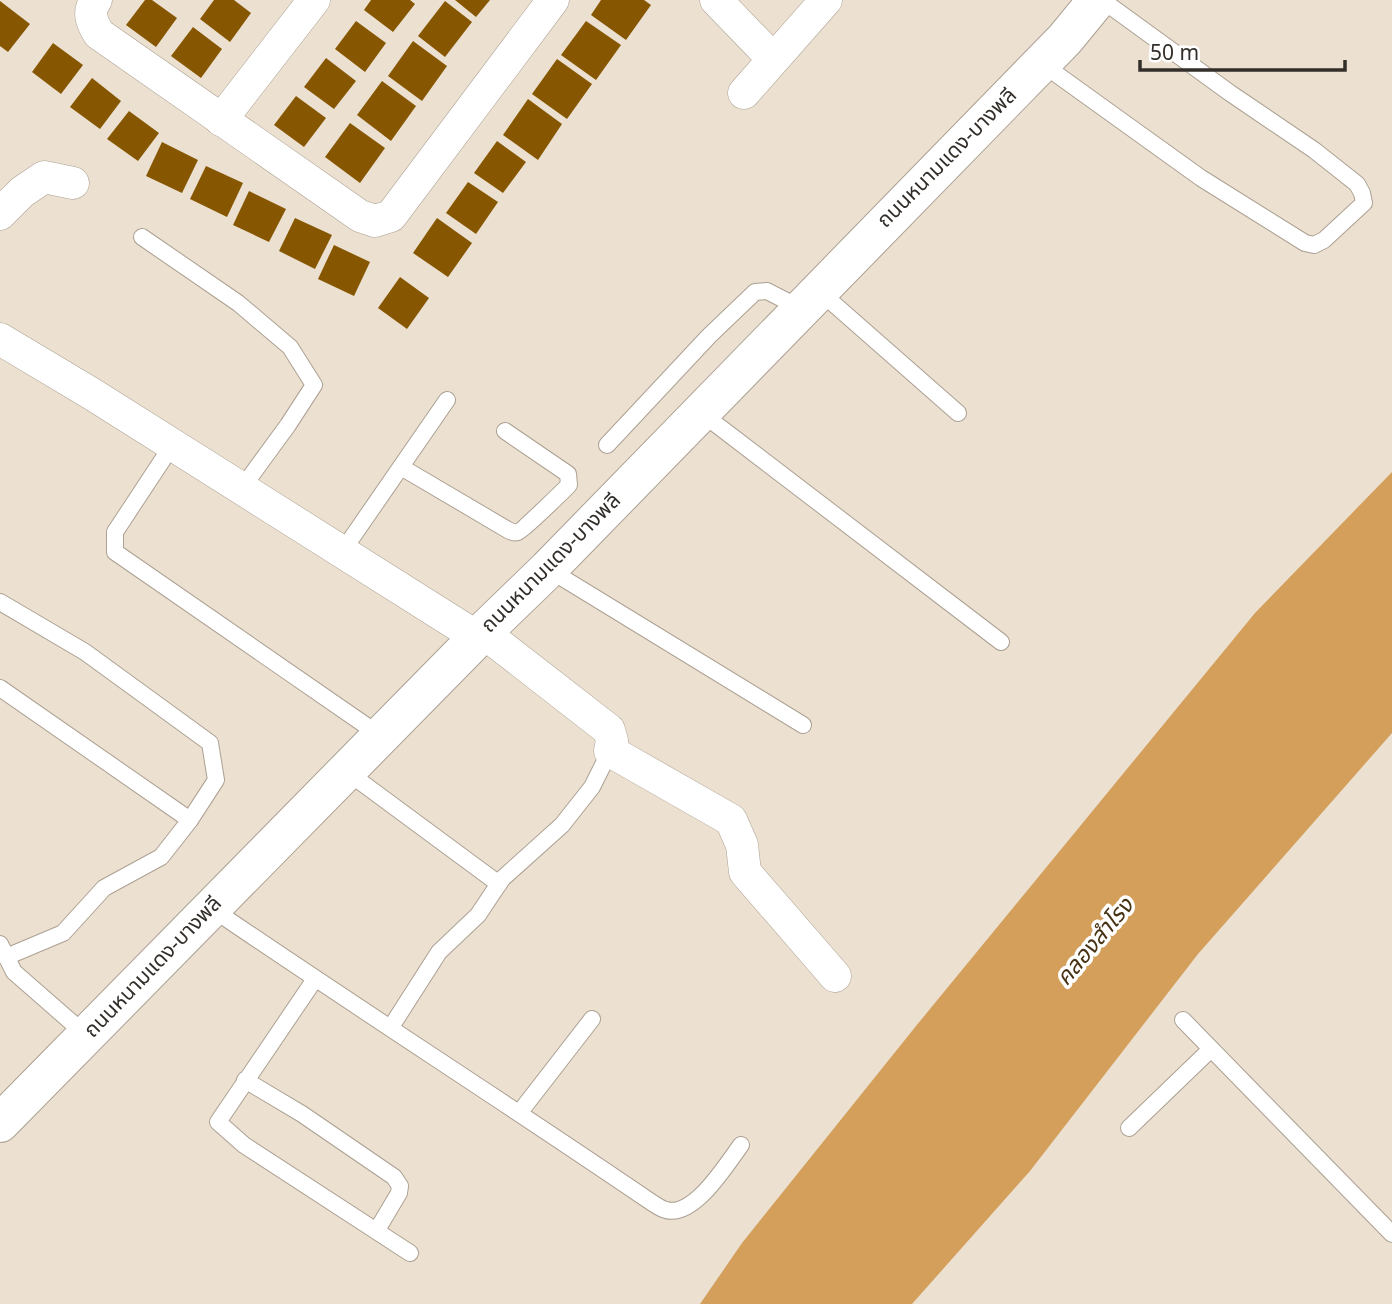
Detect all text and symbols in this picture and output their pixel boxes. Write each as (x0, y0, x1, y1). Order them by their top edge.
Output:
scale bar (1140, 28, 1345, 72)
text: 50 m (1150, 38, 1199, 69)
street label: ถนนหนามแดง-บางพลี (870, 81, 1024, 235)
street label: ถนนหนามแดง-บางพลี (474, 486, 628, 640)
street label: ถนนหนามแดง-บางพลี (77, 889, 229, 1045)
water label: คลองสำโรง (1048, 889, 1143, 993)

